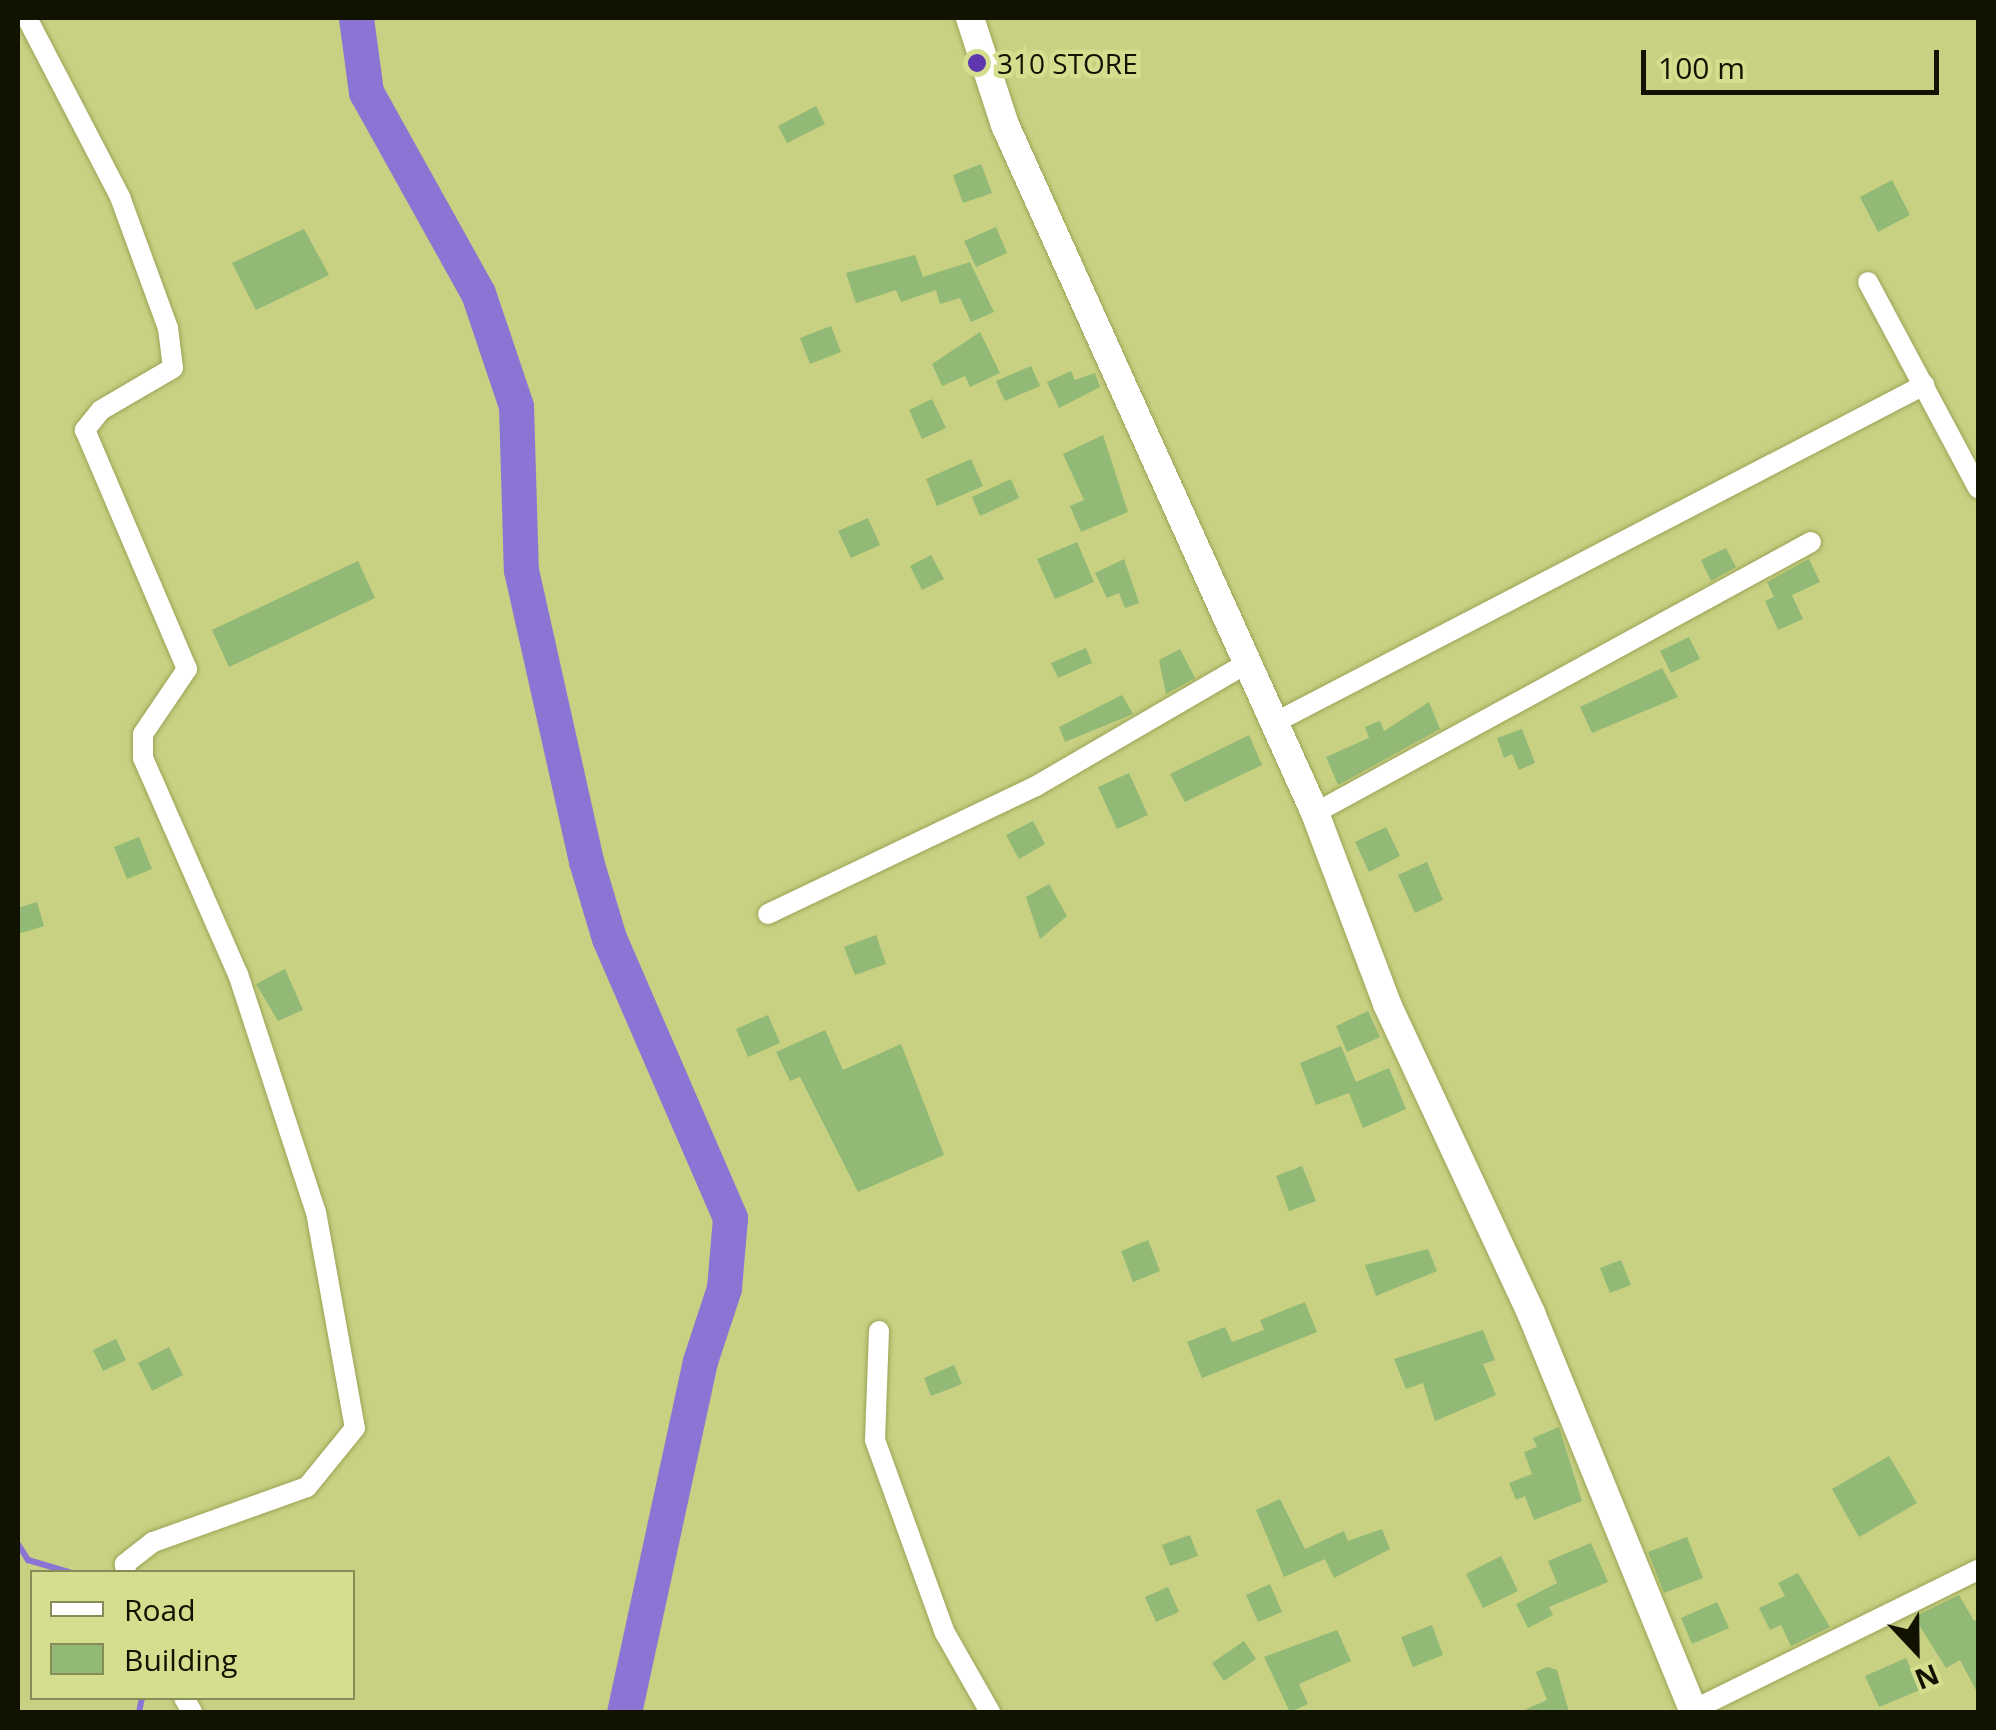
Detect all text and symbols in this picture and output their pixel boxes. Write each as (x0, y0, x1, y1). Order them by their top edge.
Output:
scale bar (1646, 30, 1944, 92)
place label: 310 STORE (997, 46, 1138, 80)
text: 100 m (1658, 47, 1745, 88)
marker: 310 STORE (966, 52, 988, 74)
legend (30, 1570, 355, 1700)
text: Road (124, 1589, 196, 1630)
north arrow (1866, 1600, 1966, 1700)
text: Building (124, 1639, 238, 1680)
text: N (1910, 1656, 1945, 1700)

